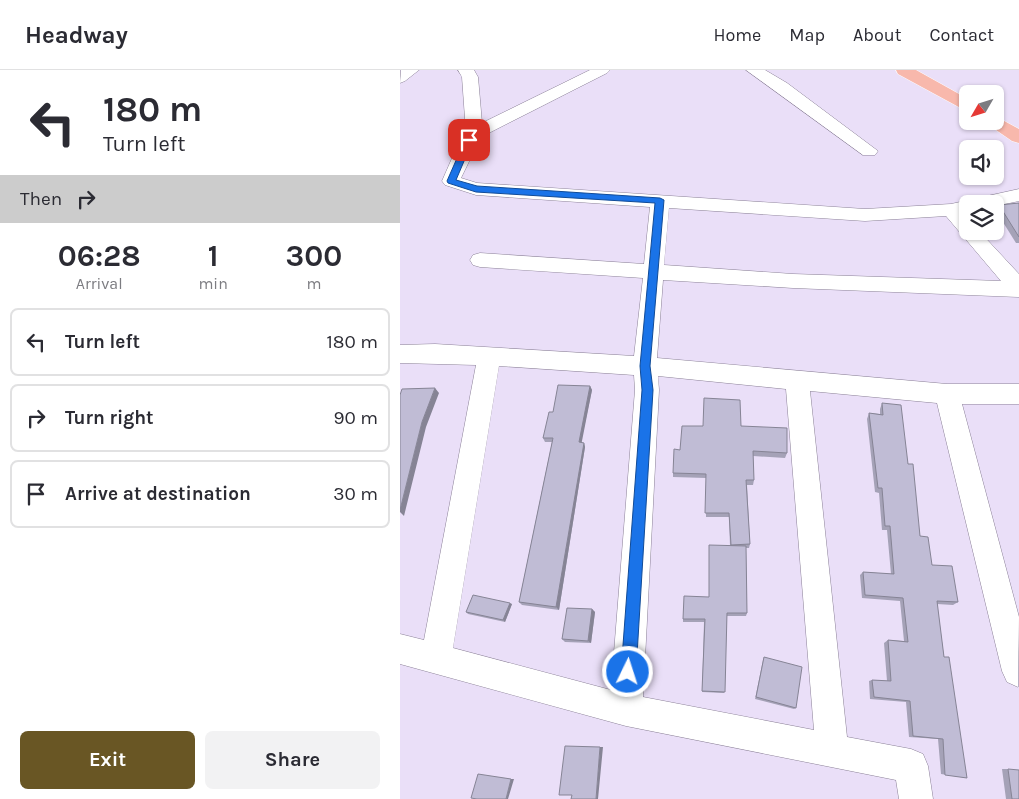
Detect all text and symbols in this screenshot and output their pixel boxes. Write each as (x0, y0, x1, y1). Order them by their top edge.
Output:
text: Headway (25, 21, 128, 49)
text: Home (713, 24, 761, 46)
text: Map (789, 24, 825, 46)
text: About (853, 24, 902, 46)
text: Contact (930, 24, 994, 46)
north arrow (959, 85, 1004, 130)
map controls (959, 85, 1004, 240)
text: 180 m (103, 89, 202, 130)
icon: left (20, 90, 85, 155)
pin (448, 119, 490, 161)
icon: arrive (455, 126, 483, 154)
text: Turn left (103, 131, 186, 157)
button: sound (959, 140, 1004, 185)
icon: right (72, 185, 100, 213)
text: Then (20, 188, 62, 210)
button: layers (959, 195, 1004, 240)
text: 06:28 (58, 238, 141, 274)
text: 1 (208, 238, 218, 274)
text: 300 (286, 238, 342, 274)
text: Arrival (76, 274, 123, 293)
text: min (198, 274, 228, 293)
text: m (306, 274, 321, 293)
icon: left (22, 328, 50, 356)
text: Turn left (65, 331, 140, 353)
text: 180 m (326, 331, 378, 353)
icon: right (22, 404, 50, 432)
text: Turn right (65, 407, 154, 429)
text: 90 m (333, 407, 378, 429)
icon: arrive (22, 480, 50, 508)
text: Arrive at destination (65, 483, 251, 505)
text: 30 m (333, 483, 378, 505)
position arrow (601, 645, 653, 697)
button: Exit (20, 731, 195, 789)
button: Share (205, 731, 380, 789)

